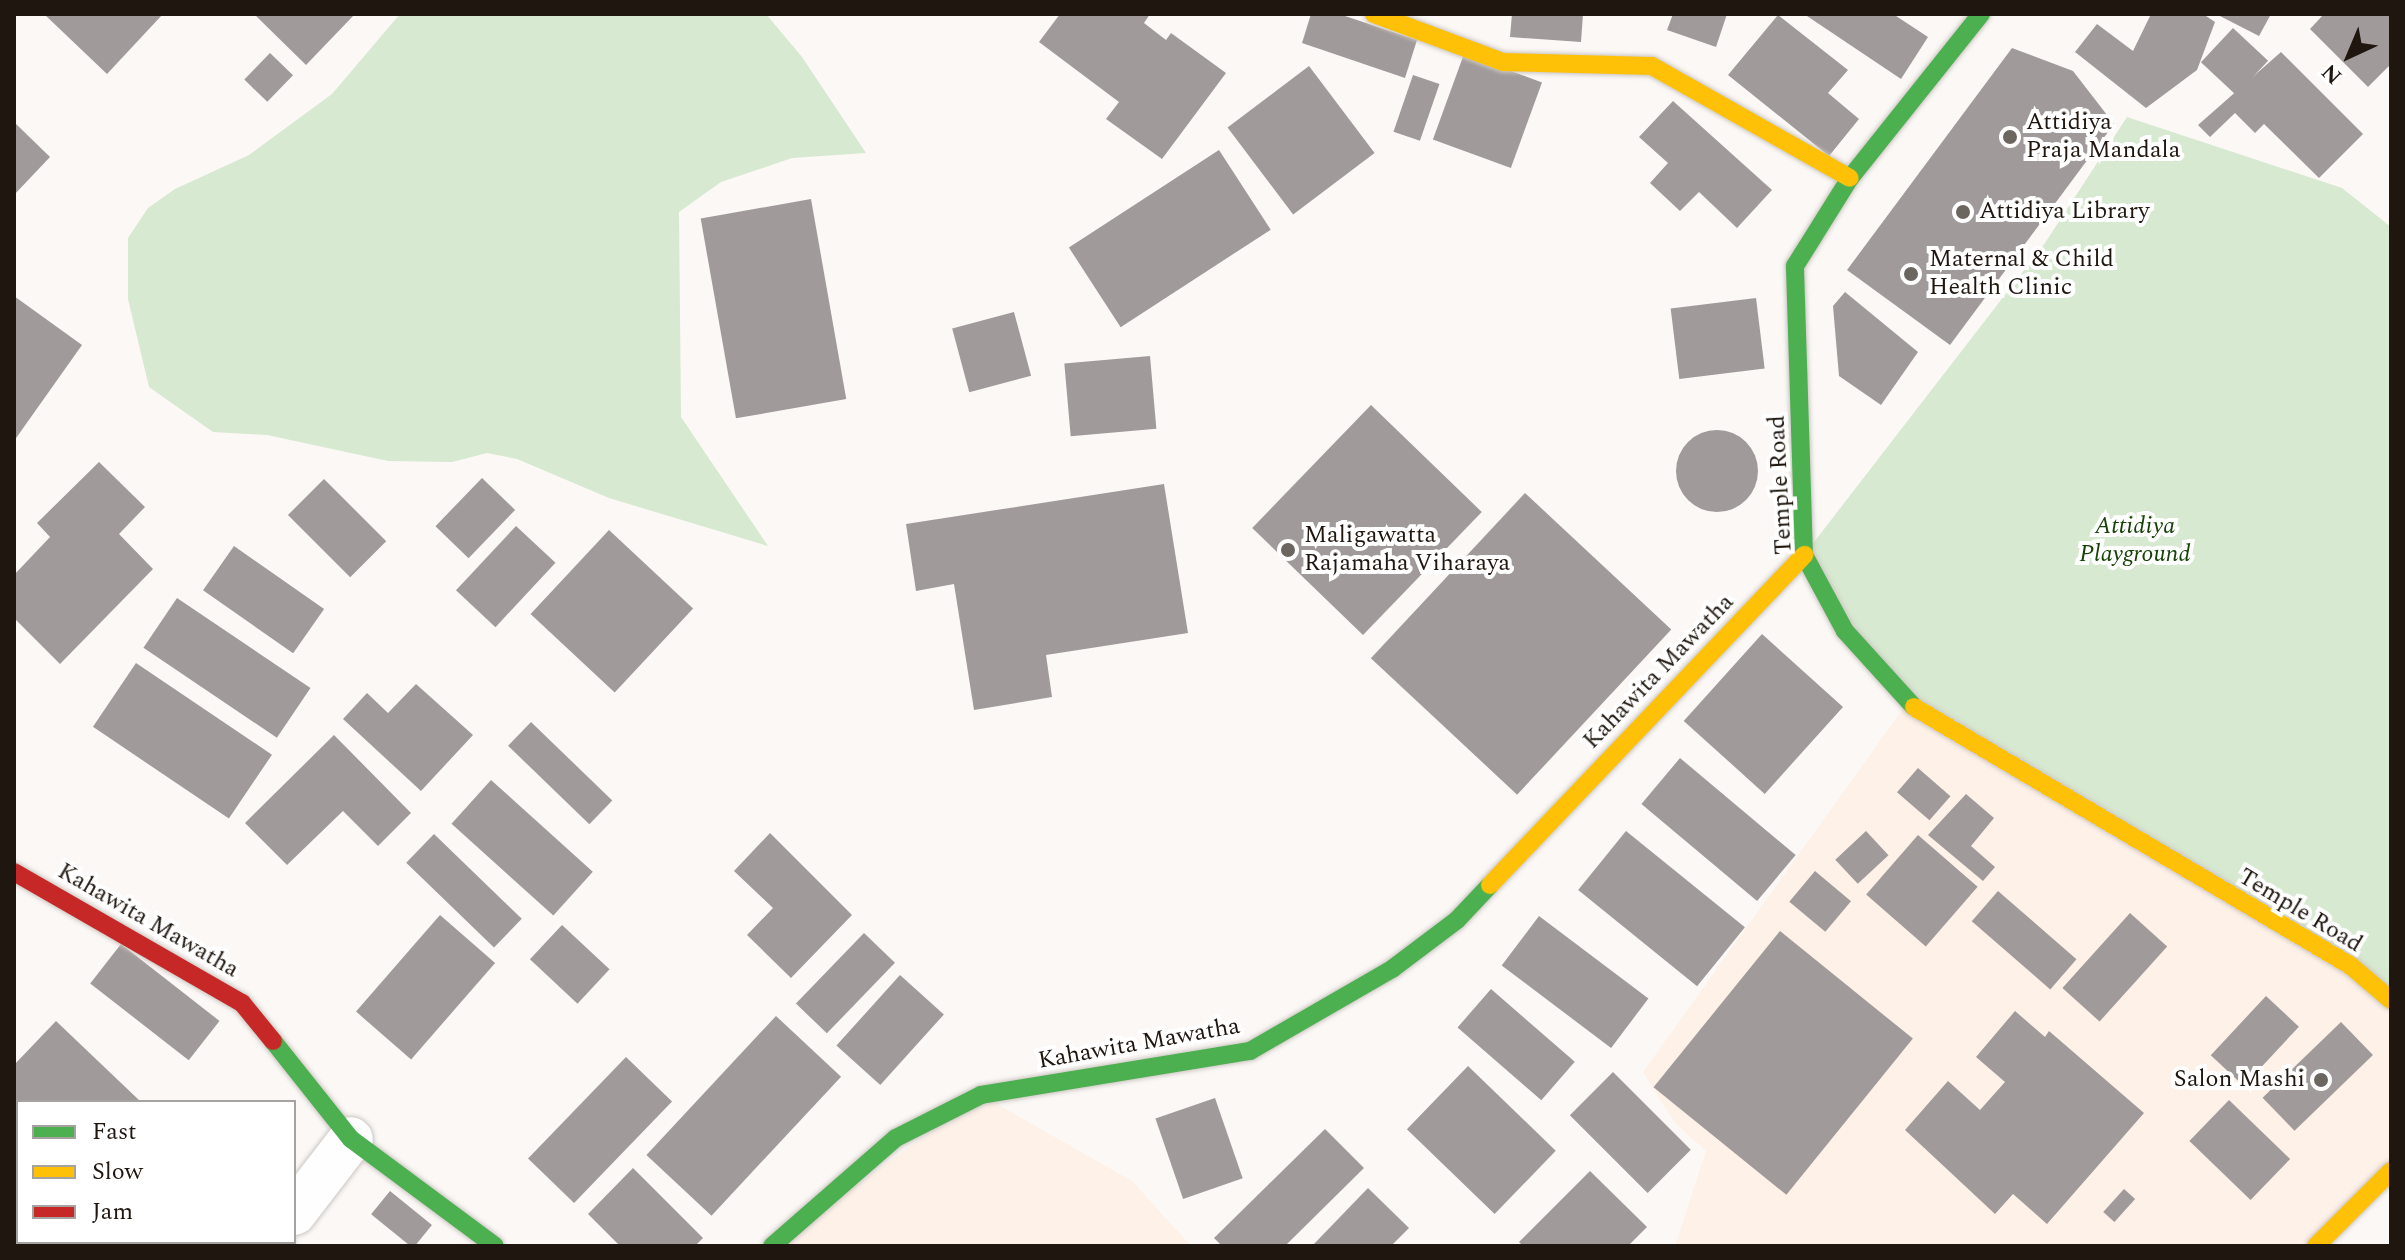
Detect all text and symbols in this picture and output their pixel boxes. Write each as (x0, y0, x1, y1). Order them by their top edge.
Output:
north arrow (2309, 16, 2389, 96)
text: N (2314, 56, 2350, 92)
place label: Attidiya Praja Mandala (2026, 109, 2180, 165)
marker: Attidiya Praja Mandala (2001, 128, 2019, 146)
place label: Attidiya Library (1979, 198, 2150, 226)
marker: Attidiya Library (1954, 203, 1972, 221)
place label: Maternal & Child Health Clinic (1929, 246, 2114, 302)
marker: Maternal & Child Health Clinic (1900, 263, 1922, 285)
street label: Temple Road (1763, 415, 1799, 555)
park label: Attidiya Playground (2079, 513, 2191, 569)
place label: Maligawatta Rajamaha Viharaya (1304, 522, 1510, 578)
marker: Maligawatta Rajamaha Viharaya (1279, 541, 1297, 559)
street label: Kahawita Mawatha (1578, 588, 1740, 756)
street label: Kahawita Mawatha (52, 857, 244, 985)
street label: Temple Road (2233, 863, 2367, 959)
street label: Kahawita Mawatha (1036, 1012, 1242, 1076)
place label: Salon Mashi (2174, 1066, 2305, 1094)
marker: Salon Mashi (2312, 1071, 2330, 1089)
legend (16, 1100, 296, 1244)
text: Fast (92, 1114, 137, 1150)
text: Slow (92, 1154, 143, 1190)
text: Jam (92, 1194, 133, 1230)

